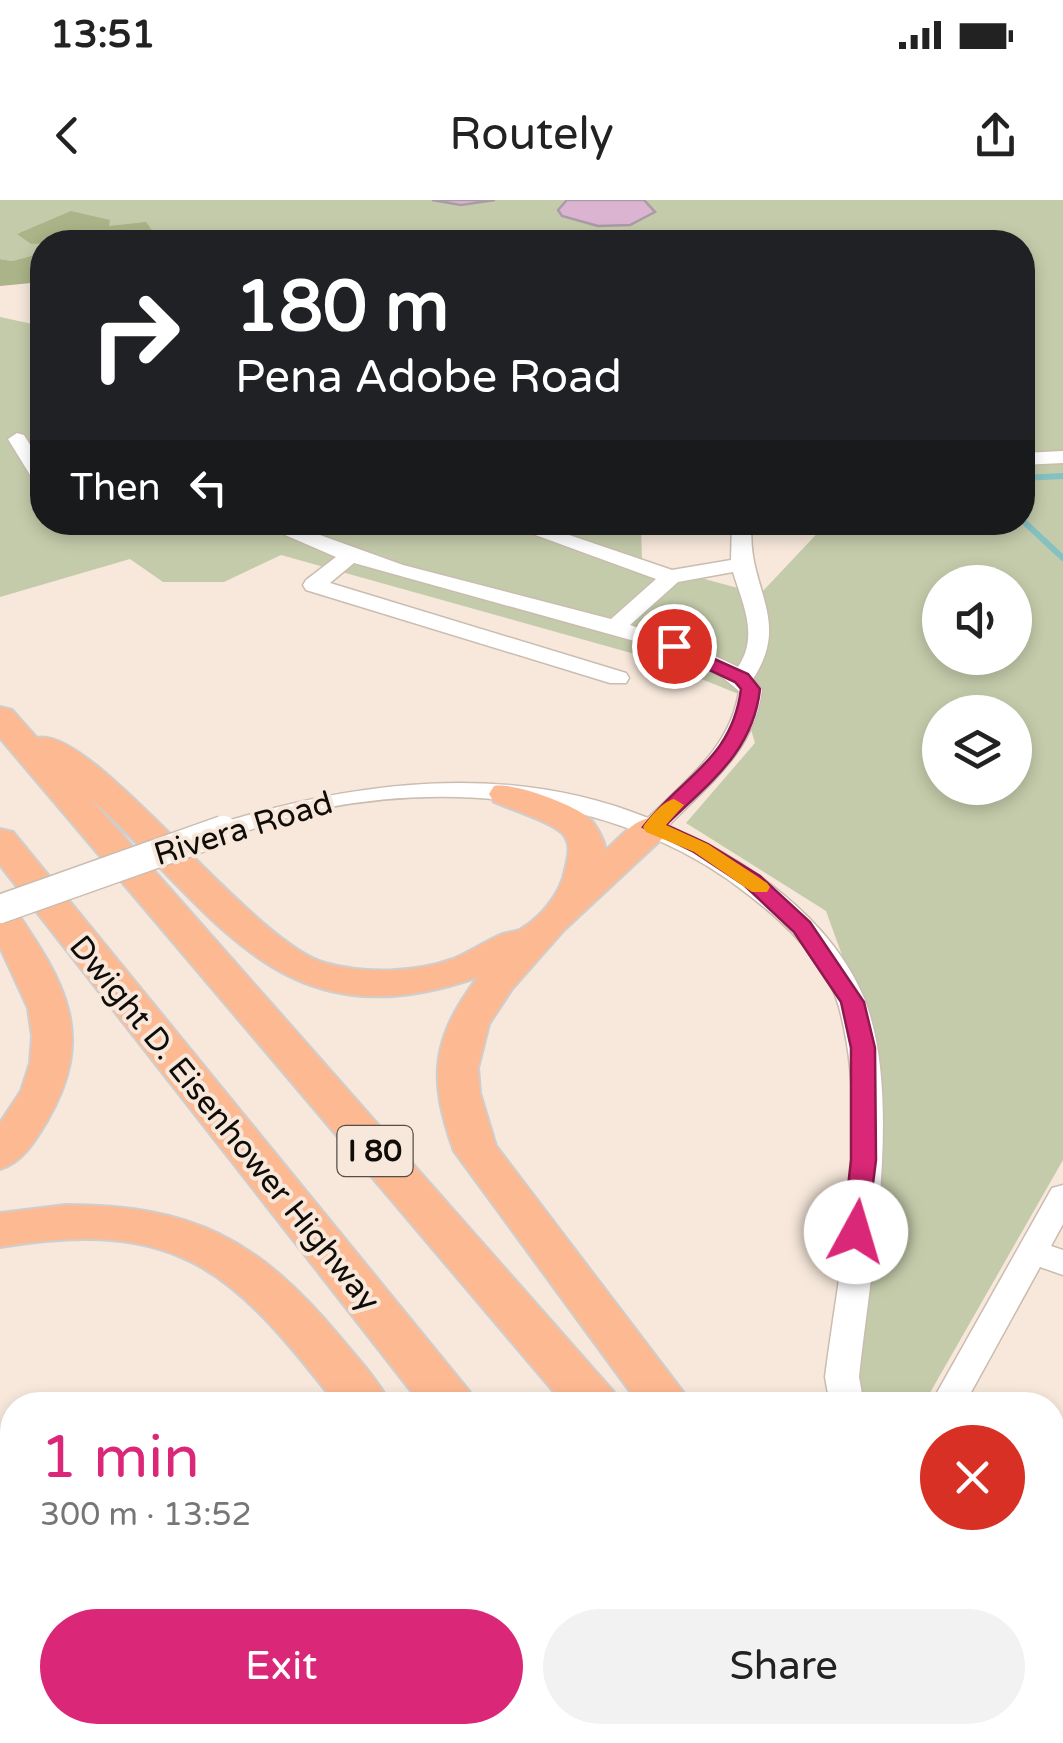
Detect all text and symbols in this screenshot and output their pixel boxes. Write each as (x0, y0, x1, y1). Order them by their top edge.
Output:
text: 13:51 (50, 12, 155, 58)
icon: back (40, 108, 95, 163)
text: Routely (449, 108, 614, 162)
icon: share (968, 108, 1023, 163)
text: 180 m (235, 266, 449, 350)
icon: right (70, 270, 200, 400)
text: Pena Adobe Road (235, 351, 622, 405)
icon: left (181, 460, 236, 515)
text: Then (70, 465, 161, 511)
map controls (922, 565, 1032, 805)
button: sound (922, 565, 1032, 675)
pin (632, 604, 717, 689)
icon: arrive (647, 619, 702, 674)
button: layers (922, 695, 1032, 805)
street label: Rivera Road (149, 784, 337, 874)
street label: Dwight D. Eisenhower Highway (61, 928, 388, 1319)
road number: I 80 (338, 1126, 412, 1176)
position arrow (804, 1180, 908, 1284)
text: 1 min (40, 1422, 200, 1494)
button: close (920, 1425, 1025, 1530)
text: 300 m · 13:52 (40, 1496, 252, 1534)
button: Exit (40, 1609, 523, 1724)
button: Share (543, 1609, 1025, 1724)

